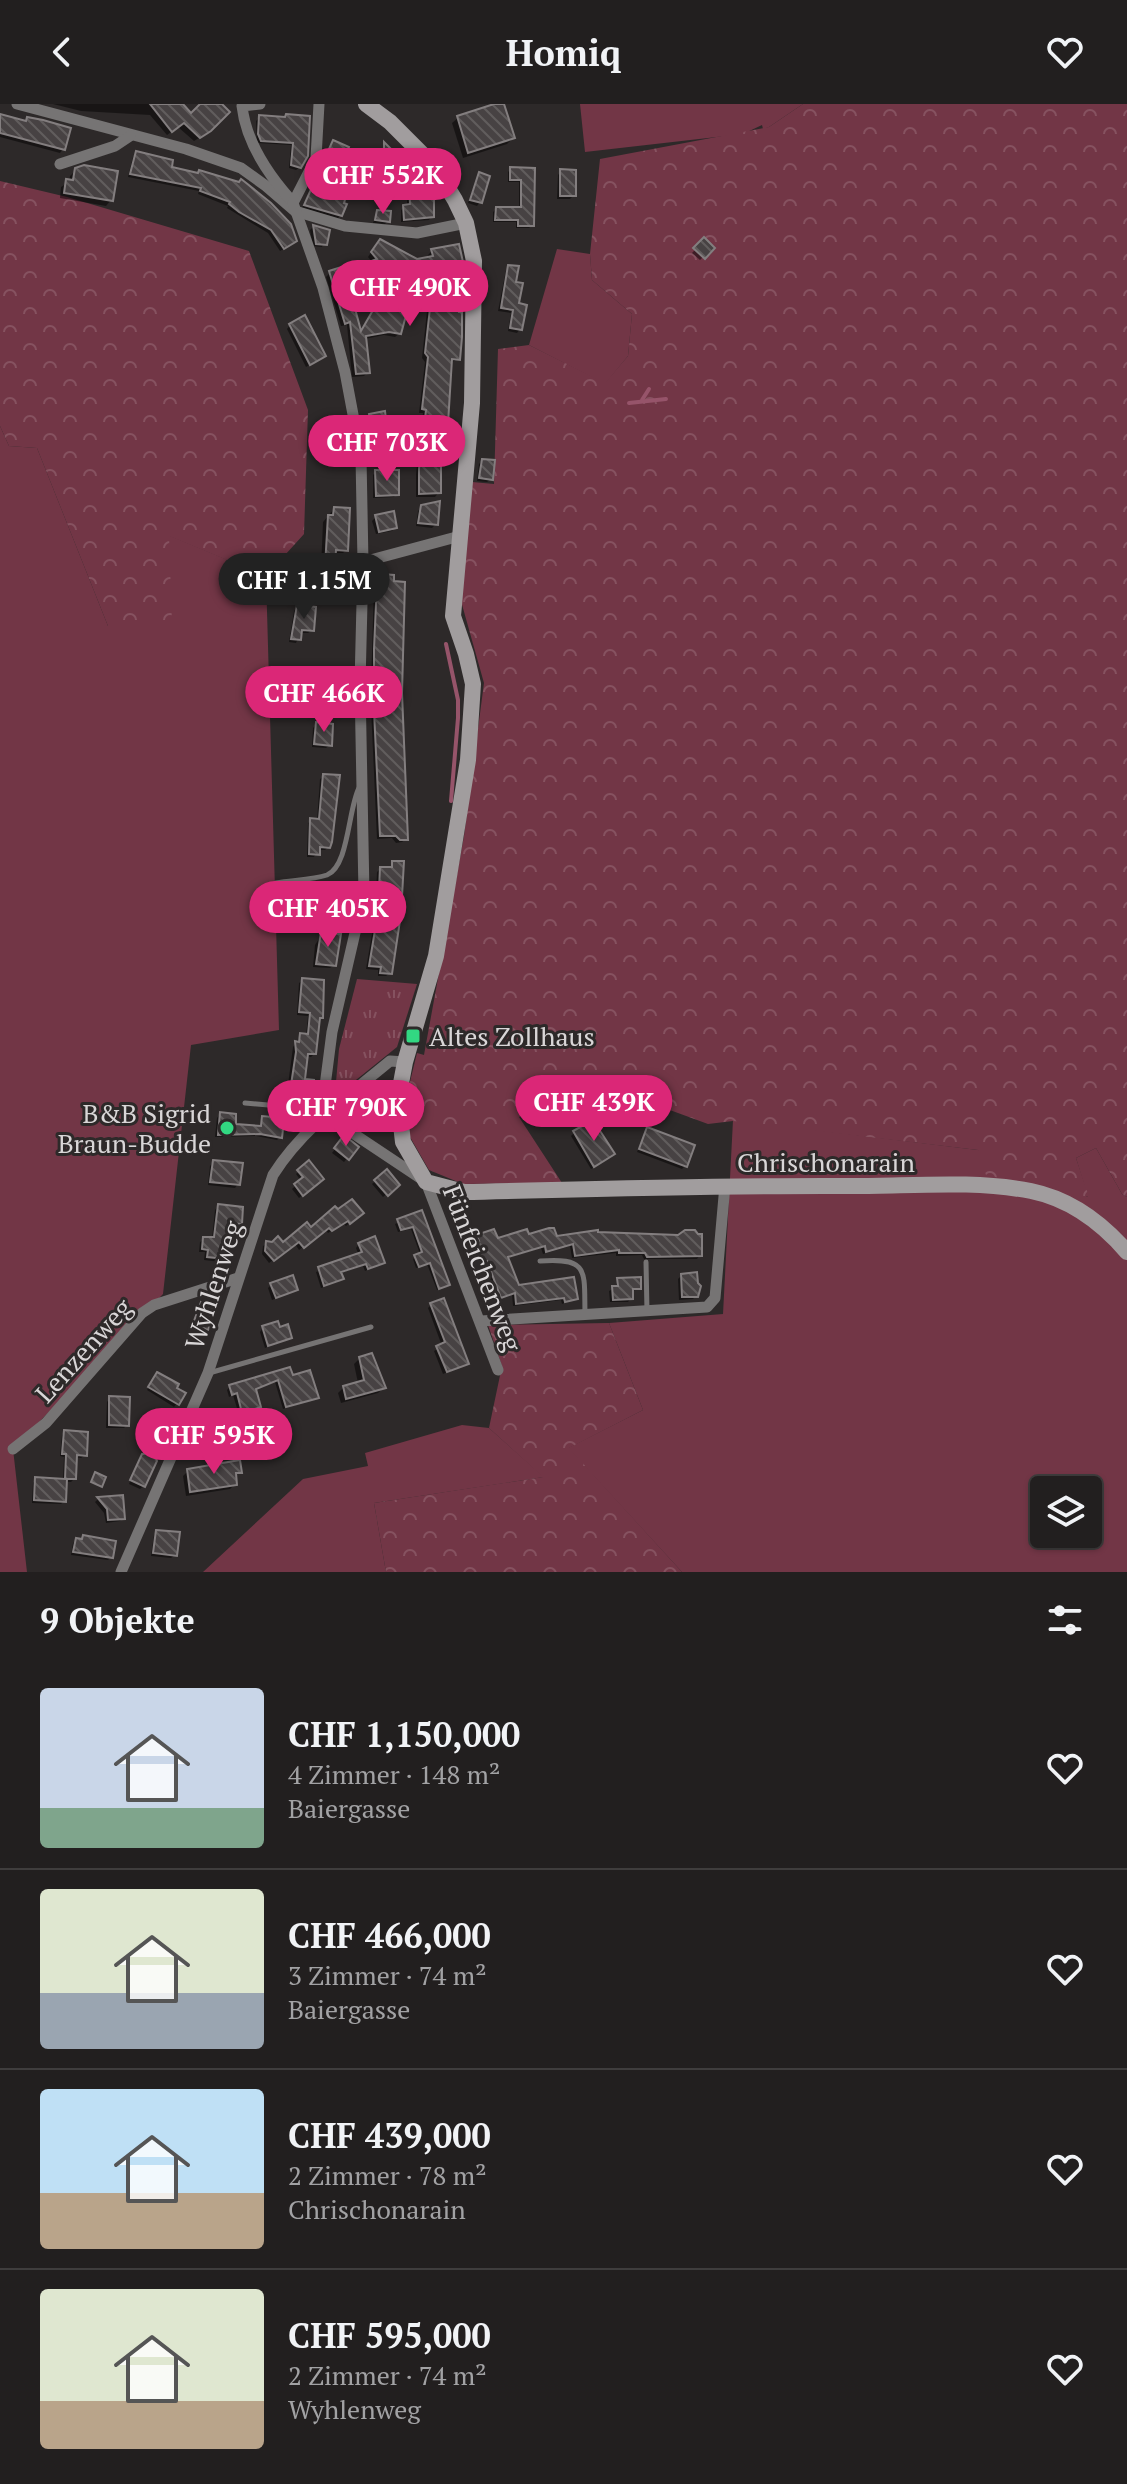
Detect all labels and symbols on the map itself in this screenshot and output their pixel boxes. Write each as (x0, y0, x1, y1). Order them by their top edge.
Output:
pin: CHF 552K (300, 148, 466, 216)
pin: CHF 490K (327, 260, 493, 328)
pin: CHF 703K (304, 415, 470, 483)
pin: CHF 1.15M (212, 553, 396, 621)
pin: CHF 466K (241, 666, 407, 734)
pin: CHF 405K (245, 881, 411, 949)
place label: Altes Zollhaus (429, 1019, 595, 1053)
marker: Altes Zollhaus (404, 1027, 422, 1045)
pin: CHF 439K (511, 1075, 677, 1143)
pin: CHF 790K (263, 1080, 429, 1148)
place label: B&B Sigrid Braun-Budde (58, 1096, 211, 1160)
marker: B&B Sigrid Braun-Budde (218, 1119, 236, 1137)
street label: Chrischonarain (737, 1145, 915, 1179)
street label: Fünfeichenweg (436, 1180, 530, 1356)
street label: Wyhlenweg (176, 1216, 250, 1353)
street label: Lenzenweg (27, 1290, 139, 1409)
pin: CHF 595K (131, 1408, 297, 1476)

